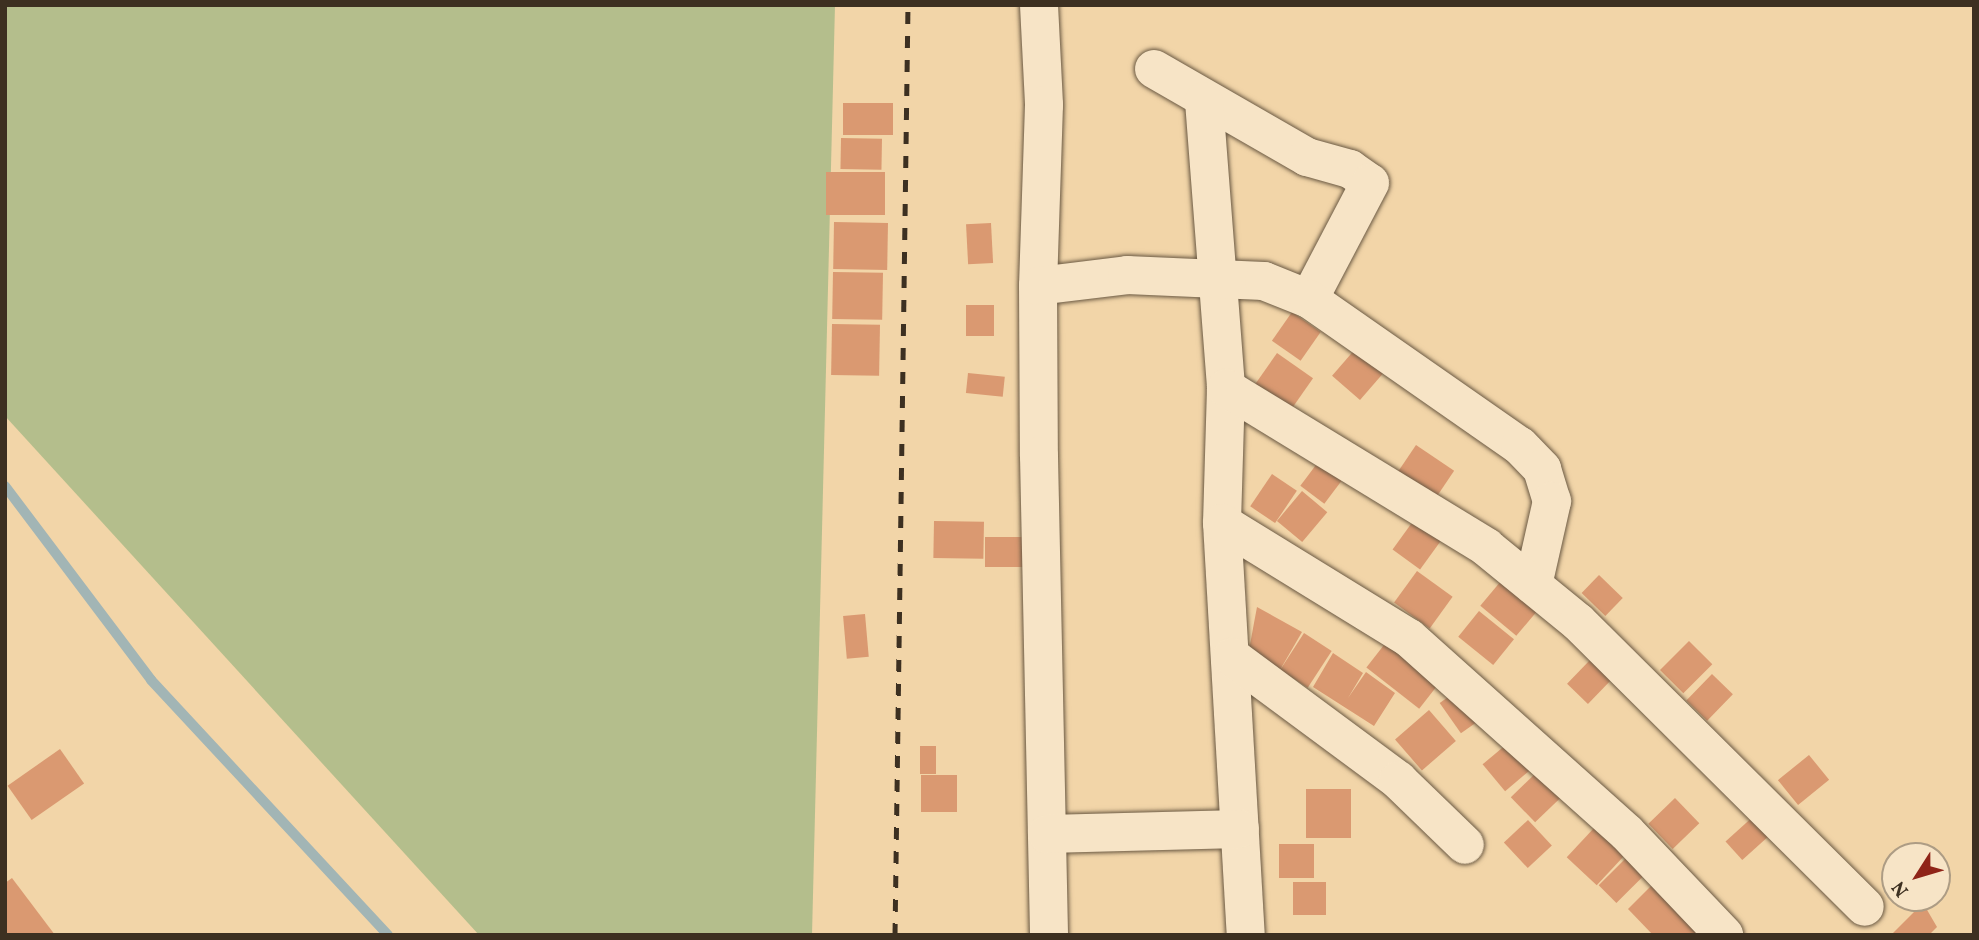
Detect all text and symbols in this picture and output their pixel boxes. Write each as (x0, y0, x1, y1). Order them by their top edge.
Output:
north arrow (1881, 842, 1951, 912)
text: N (1886, 875, 1915, 902)

